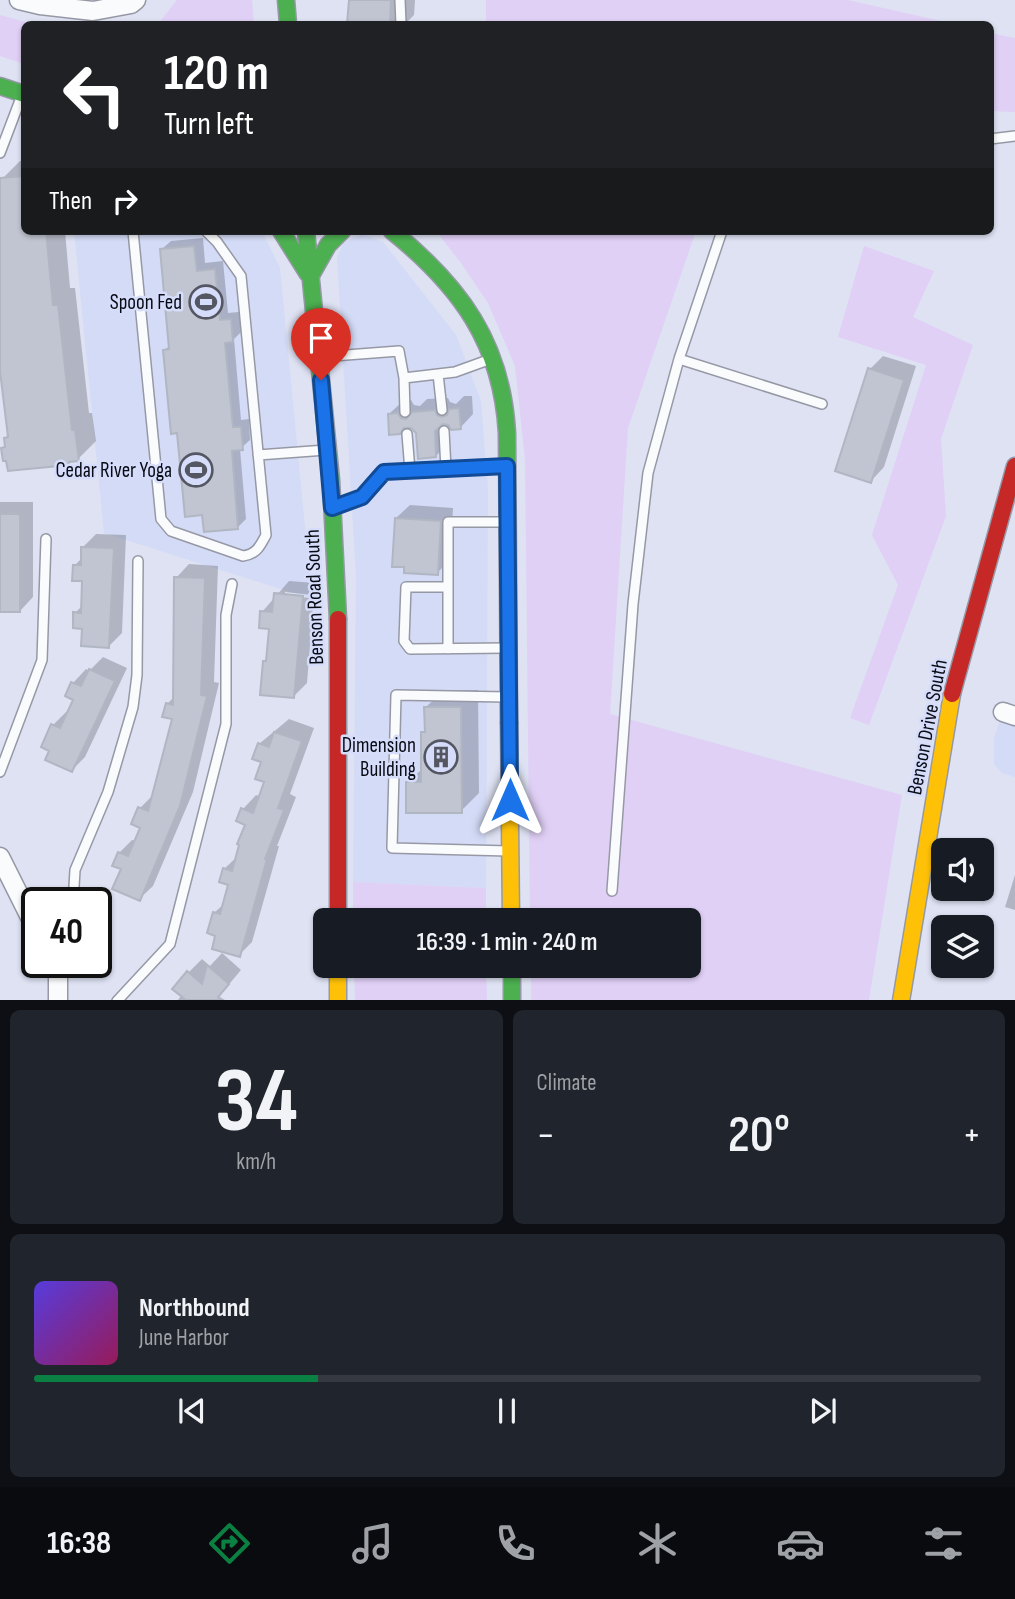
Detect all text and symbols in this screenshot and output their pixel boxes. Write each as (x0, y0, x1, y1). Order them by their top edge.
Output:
text: 120 m (164, 45, 269, 104)
icon: left (49, 49, 140, 140)
text: Turn left (164, 105, 254, 144)
icon: right (106, 182, 144, 220)
text: Then (49, 186, 92, 217)
sports icon: Spoon Fed (187, 283, 225, 321)
place label: Spoon Fed (110, 290, 182, 315)
pin (291, 308, 351, 380)
icon: arrive (302, 319, 340, 357)
sports icon: Cedar River Yoga (177, 451, 215, 489)
place label: Cedar River Yoga (55, 458, 172, 483)
street label: Benson Road South (300, 529, 329, 665)
street label: Benson Drive South (902, 657, 953, 797)
place label: Dimension Building (342, 733, 416, 782)
building icon: Dimension Building (422, 738, 460, 776)
position arrow (473, 763, 547, 837)
map controls (931, 838, 994, 978)
button: sound (931, 838, 994, 901)
speed limit sign: 40 (21, 887, 112, 978)
button: layers (931, 915, 994, 978)
text: 16:39 · 1 min · 240 m (416, 927, 598, 958)
text: 34 (215, 1048, 298, 1157)
text: Climate (537, 1069, 596, 1097)
text: 20° (728, 1104, 790, 1167)
text: − (537, 1113, 555, 1158)
text: + (962, 1113, 981, 1158)
text: km/h (236, 1148, 276, 1176)
text: Northbound (139, 1293, 250, 1324)
text: June Harbor (139, 1324, 229, 1352)
icon: previous (173, 1392, 211, 1430)
icon: pause (488, 1392, 526, 1430)
icon: next (804, 1392, 842, 1430)
icon: directions (205, 1519, 254, 1568)
icon: music (348, 1519, 397, 1568)
icon: phone (491, 1519, 540, 1568)
icon: climate (633, 1519, 682, 1568)
icon: car (776, 1519, 825, 1568)
icon: filters (919, 1519, 968, 1568)
text: 16:38 (47, 1524, 111, 1563)

